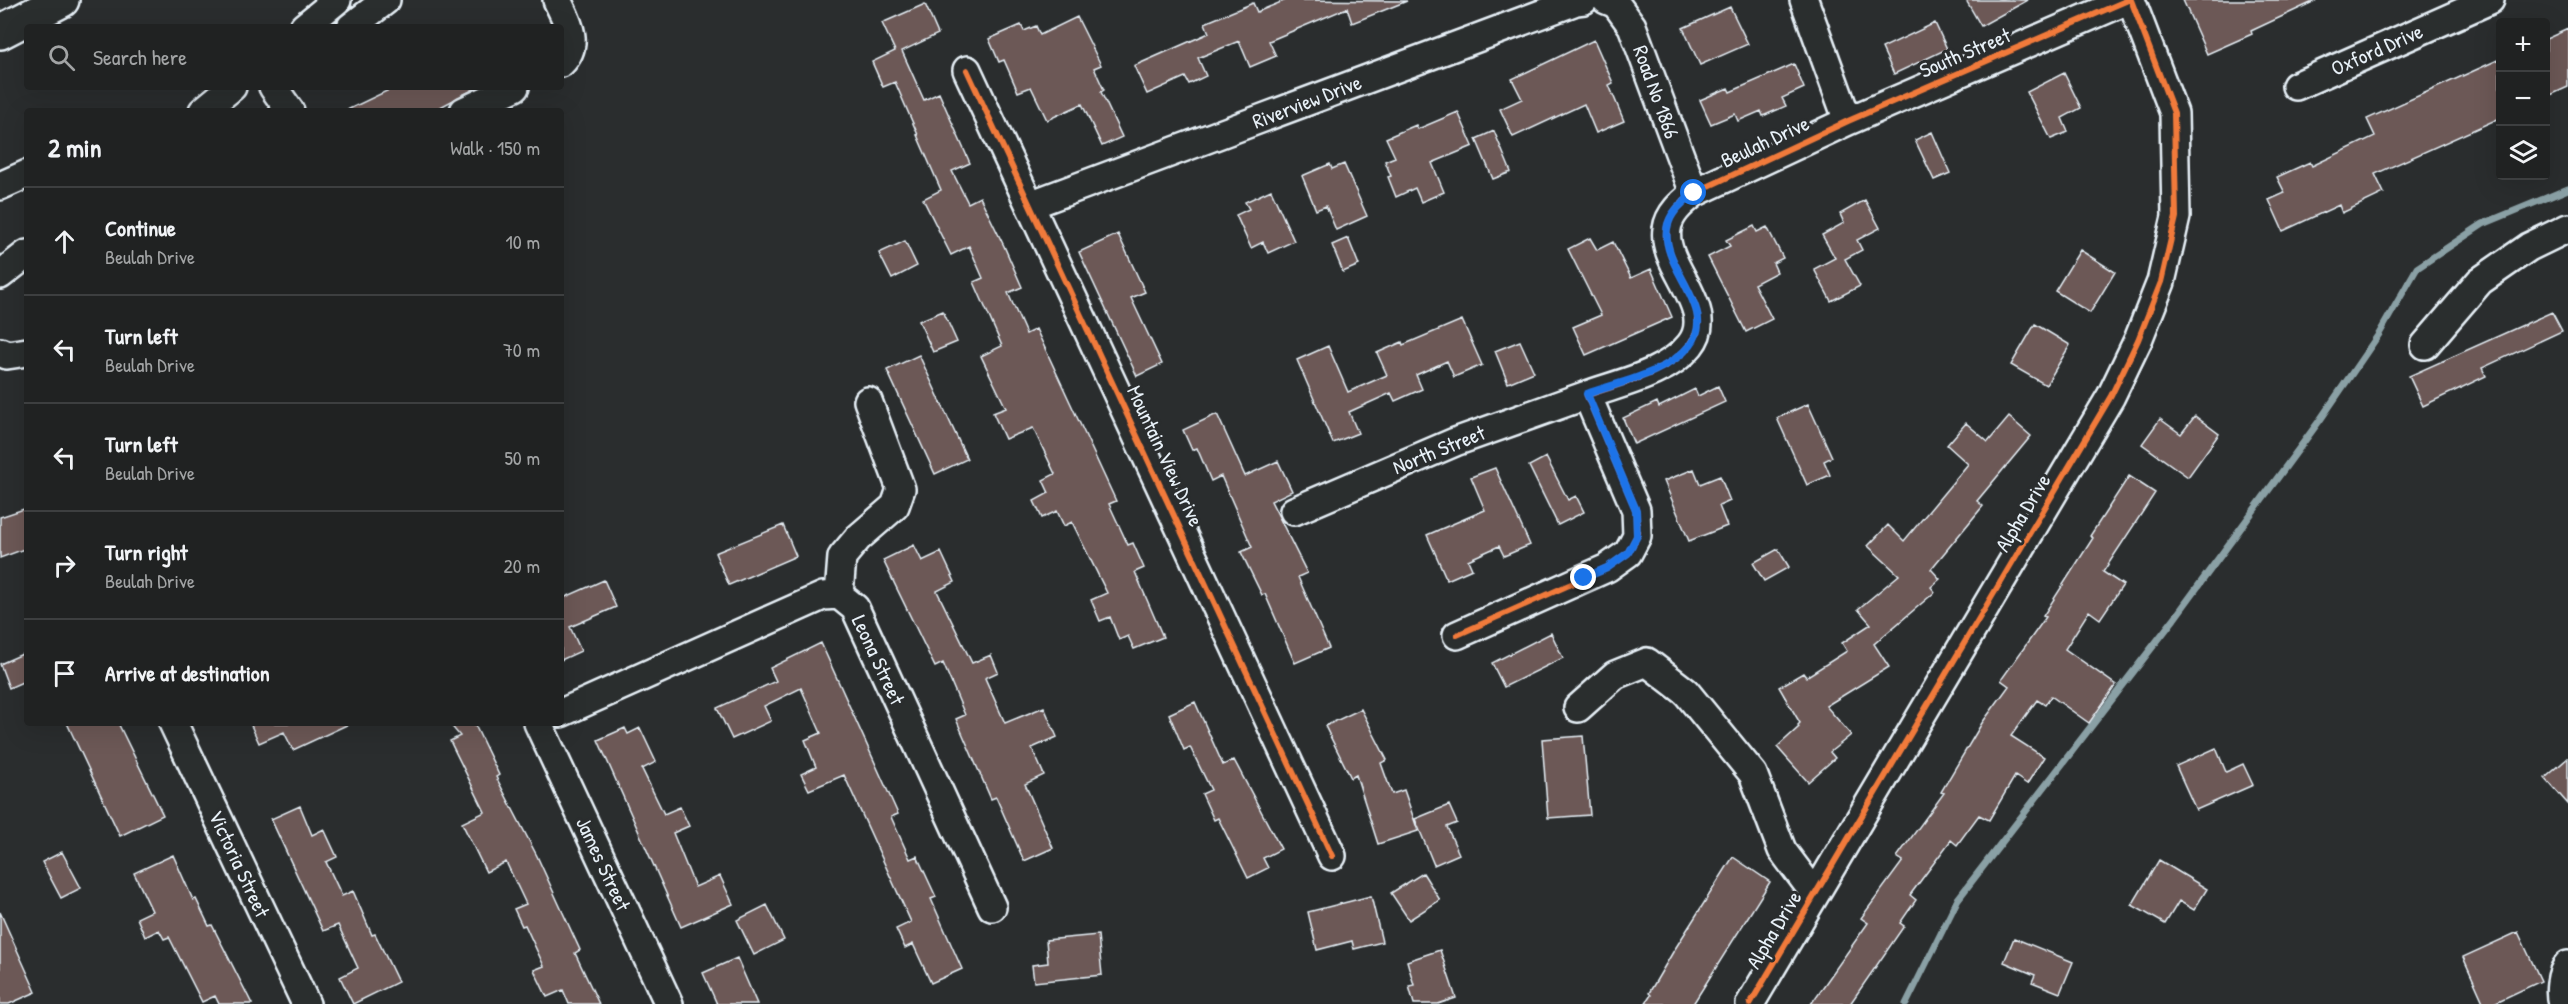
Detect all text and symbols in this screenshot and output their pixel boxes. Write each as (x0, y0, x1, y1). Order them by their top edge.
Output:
street label: Oxford Drive (2326, 16, 2427, 83)
map controls (2496, 18, 2550, 180)
button: + (2496, 18, 2550, 72)
street label: South Street (1915, 20, 2015, 85)
search box (24, 24, 564, 90)
icon: search (45, 41, 78, 74)
street label: Road No 1866 (1626, 41, 1687, 142)
text: Search here (93, 42, 187, 72)
street label: Riverview Drive (1248, 67, 1366, 136)
button: − (2496, 72, 2550, 126)
street label: Beulah Drive (1716, 108, 1814, 175)
button: layers (2496, 126, 2550, 180)
text: 2 min (48, 130, 101, 165)
text: Walk · 150 m (450, 134, 540, 161)
route start (1680, 179, 1706, 205)
text: Continue (105, 213, 176, 243)
icon: ahead (48, 225, 81, 258)
text: 10 m (506, 228, 540, 255)
text: Beulah Drive (105, 243, 195, 270)
text: Turn left (105, 321, 178, 351)
icon: left (48, 333, 81, 366)
text: 70 m (503, 336, 540, 363)
text: Beulah Drive (105, 351, 195, 378)
street label: Mountain View Drive (1120, 381, 1211, 531)
street label: North Street (1388, 418, 1490, 481)
text: Turn left (105, 429, 178, 459)
icon: left (48, 441, 81, 474)
text: 50 m (504, 444, 540, 471)
text: Beulah Drive (105, 459, 195, 486)
street label: Alpha Drive (1988, 468, 2057, 557)
text: Turn right (105, 537, 188, 567)
icon: right (48, 549, 81, 582)
text: 20 m (503, 552, 540, 579)
route end (1570, 564, 1596, 590)
text: Beulah Drive (105, 567, 195, 594)
street label: Leona Street (845, 610, 912, 710)
icon: arrive (48, 657, 81, 690)
text: Arrive at destination (105, 658, 270, 688)
street label: Victoria Street (202, 806, 277, 923)
street label: James Street (569, 812, 638, 916)
street label: Alpha Drive (1739, 885, 1808, 974)

